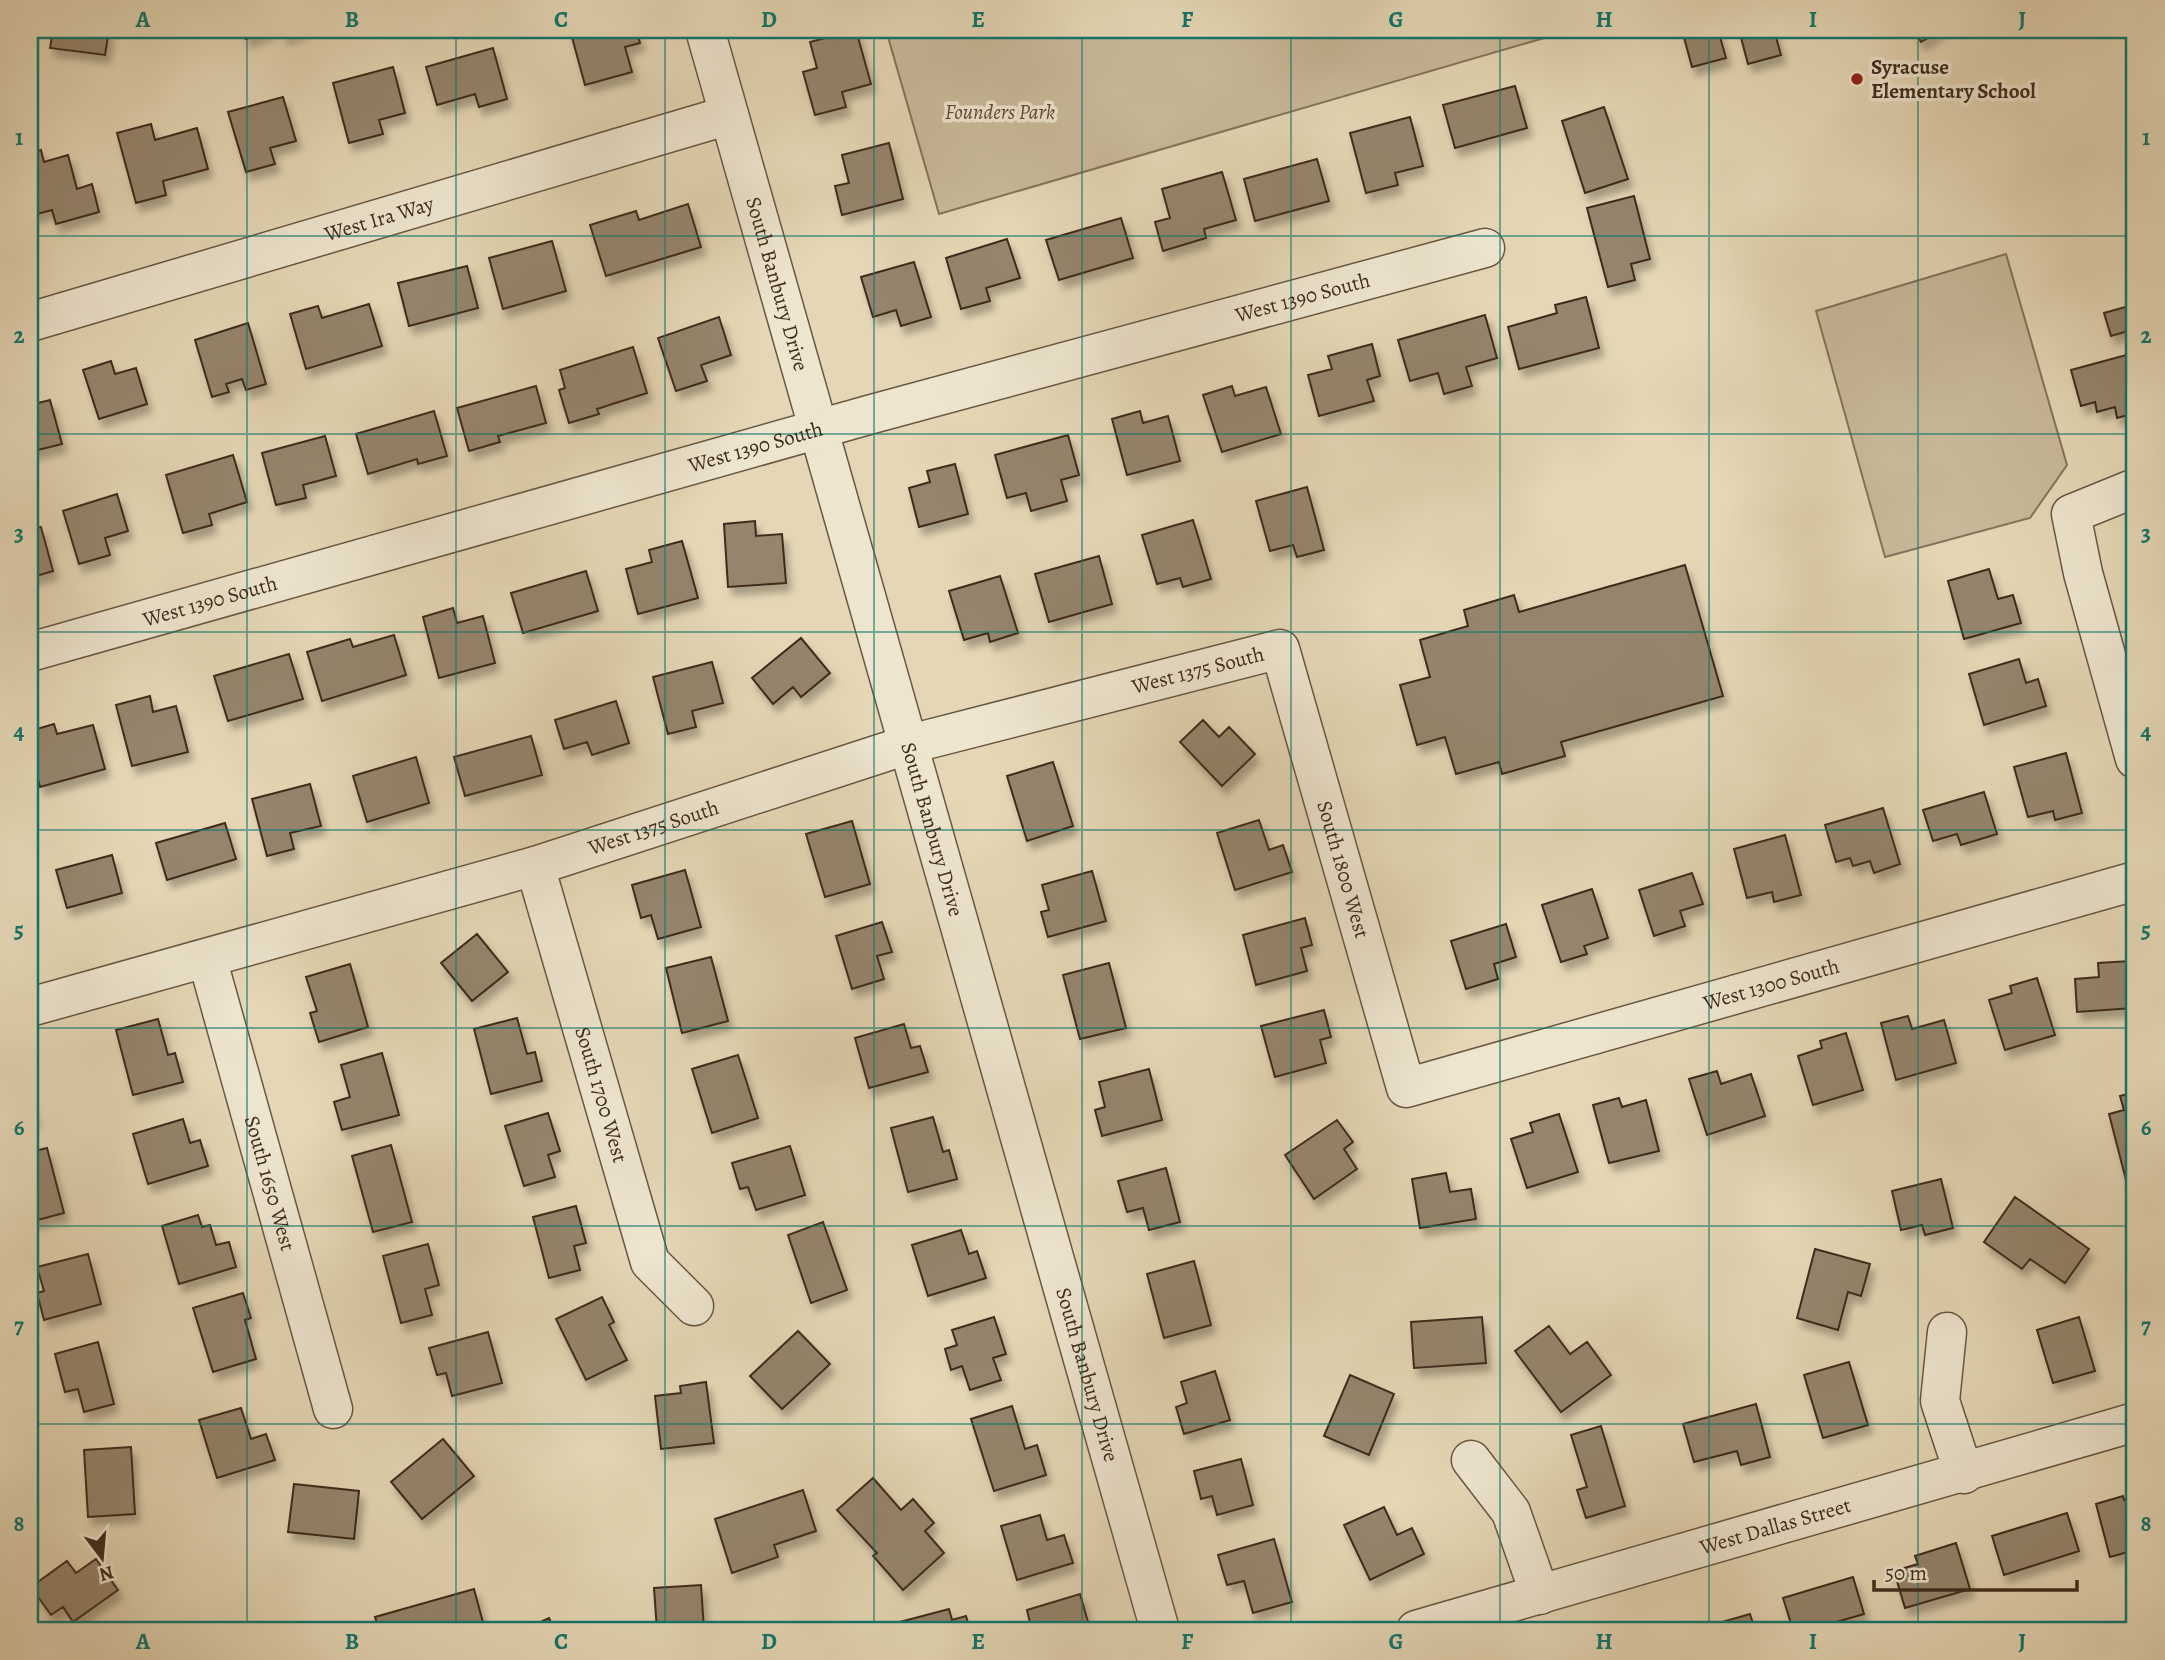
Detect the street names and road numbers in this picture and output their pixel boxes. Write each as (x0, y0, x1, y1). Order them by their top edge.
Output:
street label: West Ira Way (320, 189, 438, 248)
street label: South Banbury Drive (739, 194, 815, 374)
street label: West 1390 South (1231, 266, 1373, 329)
street label: West 1390 South (684, 415, 826, 480)
street label: West 1390 South (139, 569, 280, 634)
street label: West 1375 South (1128, 640, 1267, 701)
street label: South Banbury Drive (894, 739, 970, 920)
street label: West 1375 South (584, 793, 722, 862)
street label: South 1800 West (1310, 797, 1376, 941)
street label: West 1300 South (1699, 952, 1842, 1017)
street label: South 1700 West (568, 1023, 634, 1166)
street label: South 1650 West (238, 1113, 302, 1254)
street label: South Banbury Drive (1049, 1284, 1125, 1465)
street label: West Dallas Street (1696, 1491, 1854, 1561)

